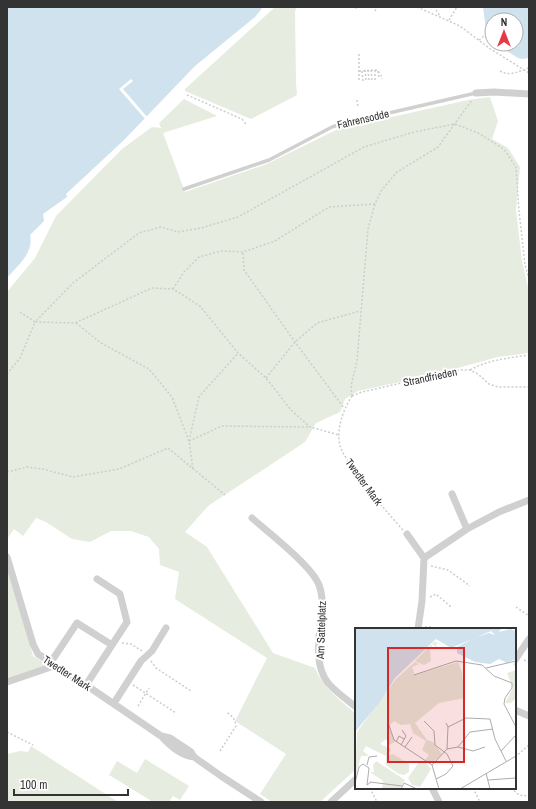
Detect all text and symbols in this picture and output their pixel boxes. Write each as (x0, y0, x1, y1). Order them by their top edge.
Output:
north arrow (484, 12, 524, 52)
text: N (501, 15, 507, 29)
street label: Fahrensodde (336, 106, 390, 132)
street label: Strandfrieden (402, 364, 458, 390)
street label: Twedter Mark (342, 456, 386, 509)
street label: Am Sattelplatz (313, 600, 329, 660)
inset map (355, 628, 516, 789)
street label: Twedter Mark (40, 652, 94, 694)
scale bar (14, 771, 128, 797)
text: 100 m (20, 777, 47, 793)

